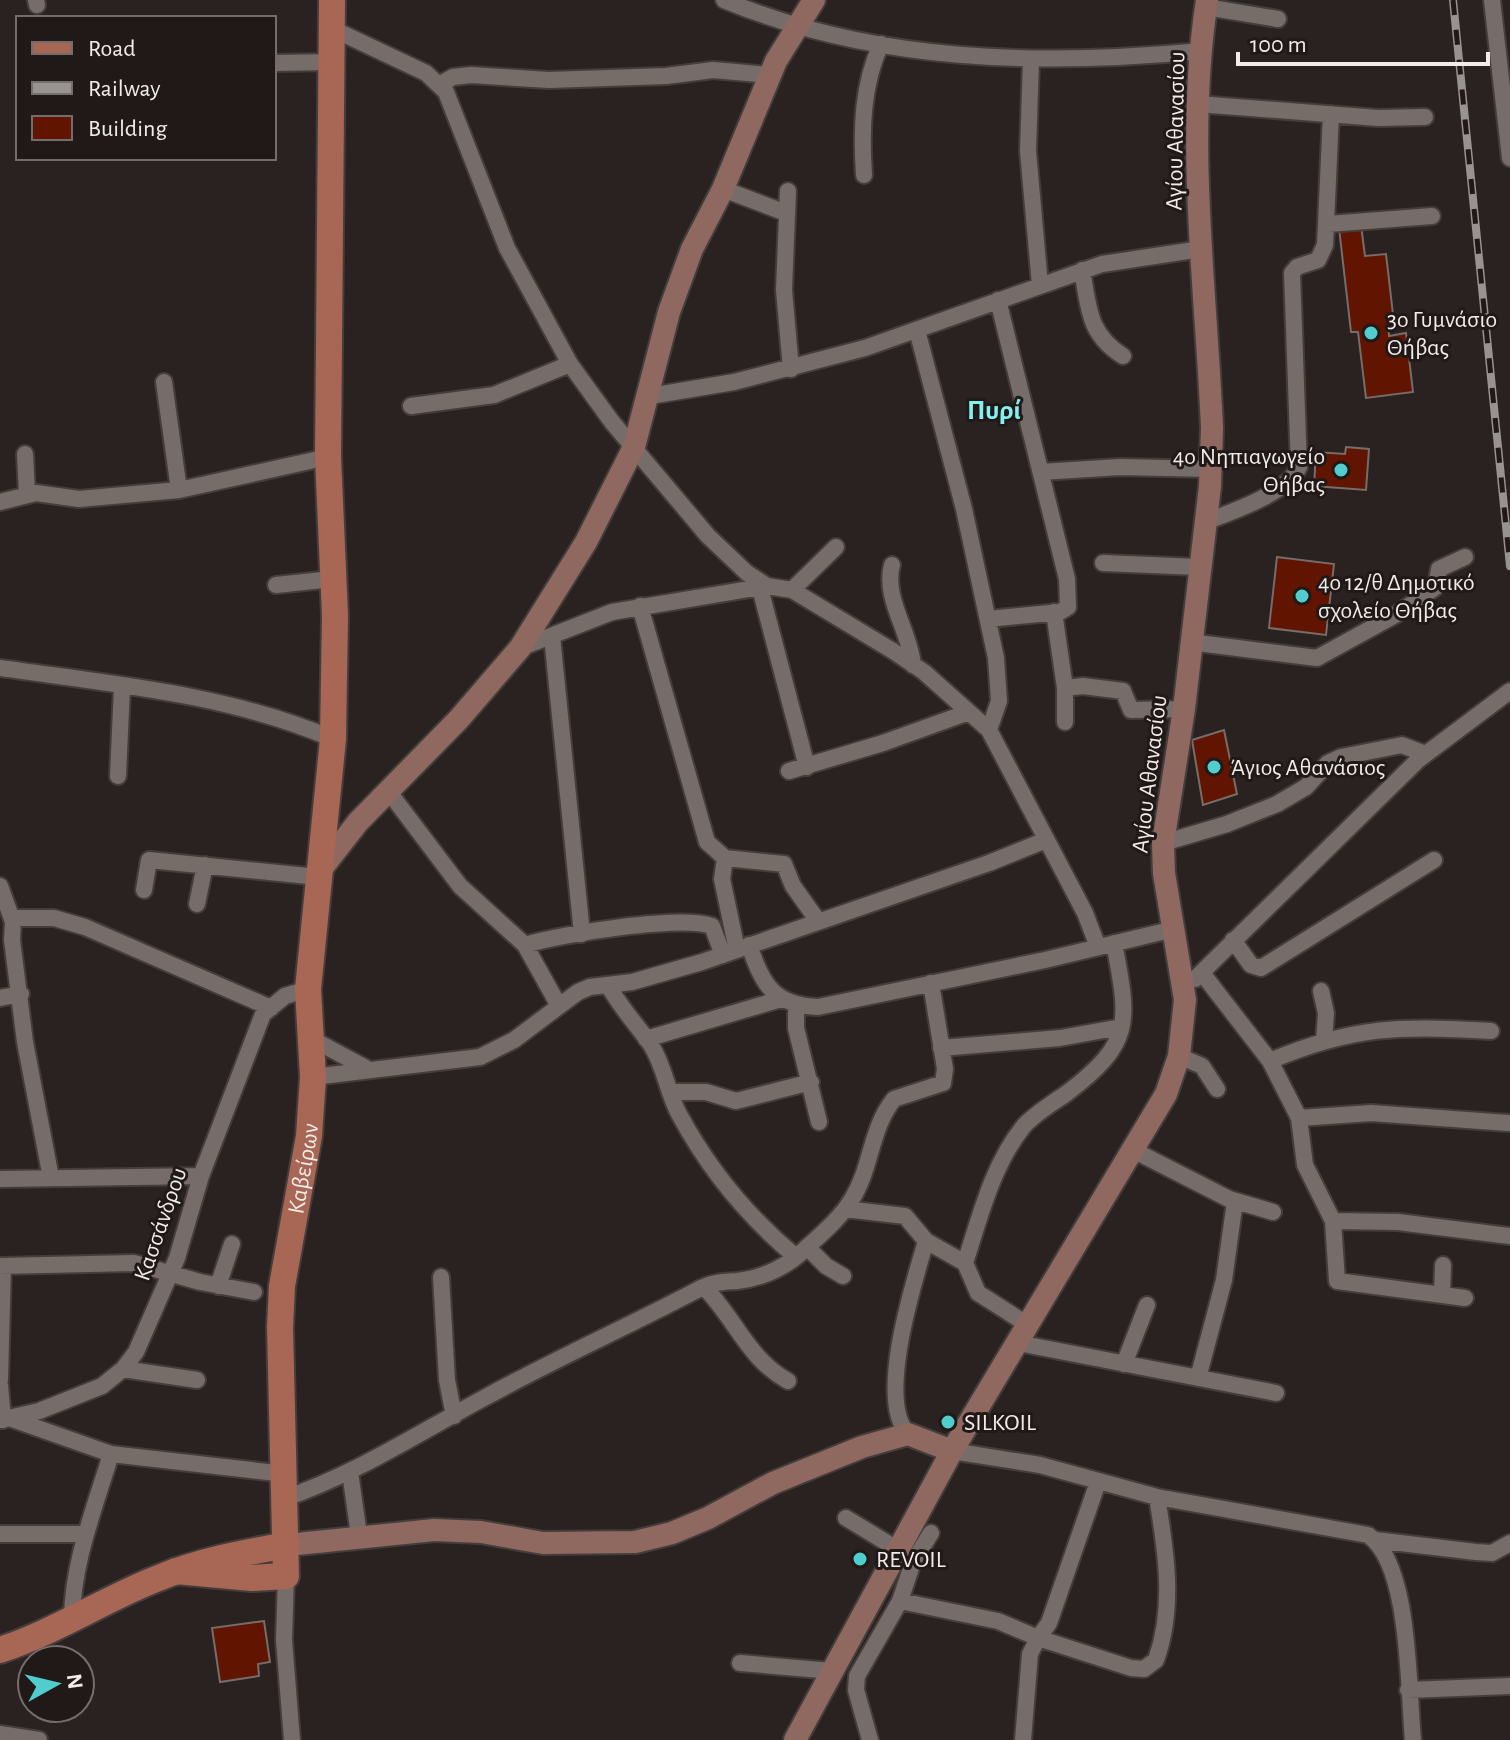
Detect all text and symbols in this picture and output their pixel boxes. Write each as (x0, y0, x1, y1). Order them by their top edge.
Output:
legend (16, 16, 276, 160)
scale bar (1238, 16, 1488, 66)
text: 100 m (1250, 33, 1307, 57)
text: Road (88, 37, 136, 61)
street label: Αγίου Αθανασίου (1163, 51, 1189, 211)
text: Railway (88, 77, 160, 101)
text: Building (88, 117, 167, 141)
place label: 3ο Γυμνάσιο Θήβας (1387, 308, 1497, 360)
marker: 3ο Γυμνάσιο Θήβας (1362, 324, 1380, 342)
district label: Πυρί (967, 397, 1021, 425)
place label: 4ο Νηπιαγωγείο Θήβας (1173, 445, 1325, 497)
marker: 4ο Νηπιαγωγείο Θήβας (1332, 461, 1350, 479)
place label: 4ο 12/θ Δημοτικό σχολείο Θήβας (1318, 571, 1475, 623)
marker: 4ο 12/θ Δημοτικό σχολείο Θήβας (1293, 587, 1311, 605)
street label: Αγίου Αθανασίου (1128, 694, 1172, 854)
place label: Άγιος Αθανάσιος (1230, 756, 1385, 780)
marker: Άγιος Αθανάσιος (1205, 758, 1223, 776)
street label: Καβείρων (284, 1122, 323, 1216)
street label: Κασσάνδρου (130, 1165, 192, 1284)
place label: SILKOIL (964, 1411, 1036, 1435)
marker: SILKOIL (939, 1413, 957, 1431)
place label: REVOIL (876, 1548, 946, 1572)
marker: REVOIL (851, 1550, 869, 1568)
north arrow (16, 1644, 96, 1724)
text: N (63, 1672, 87, 1690)

